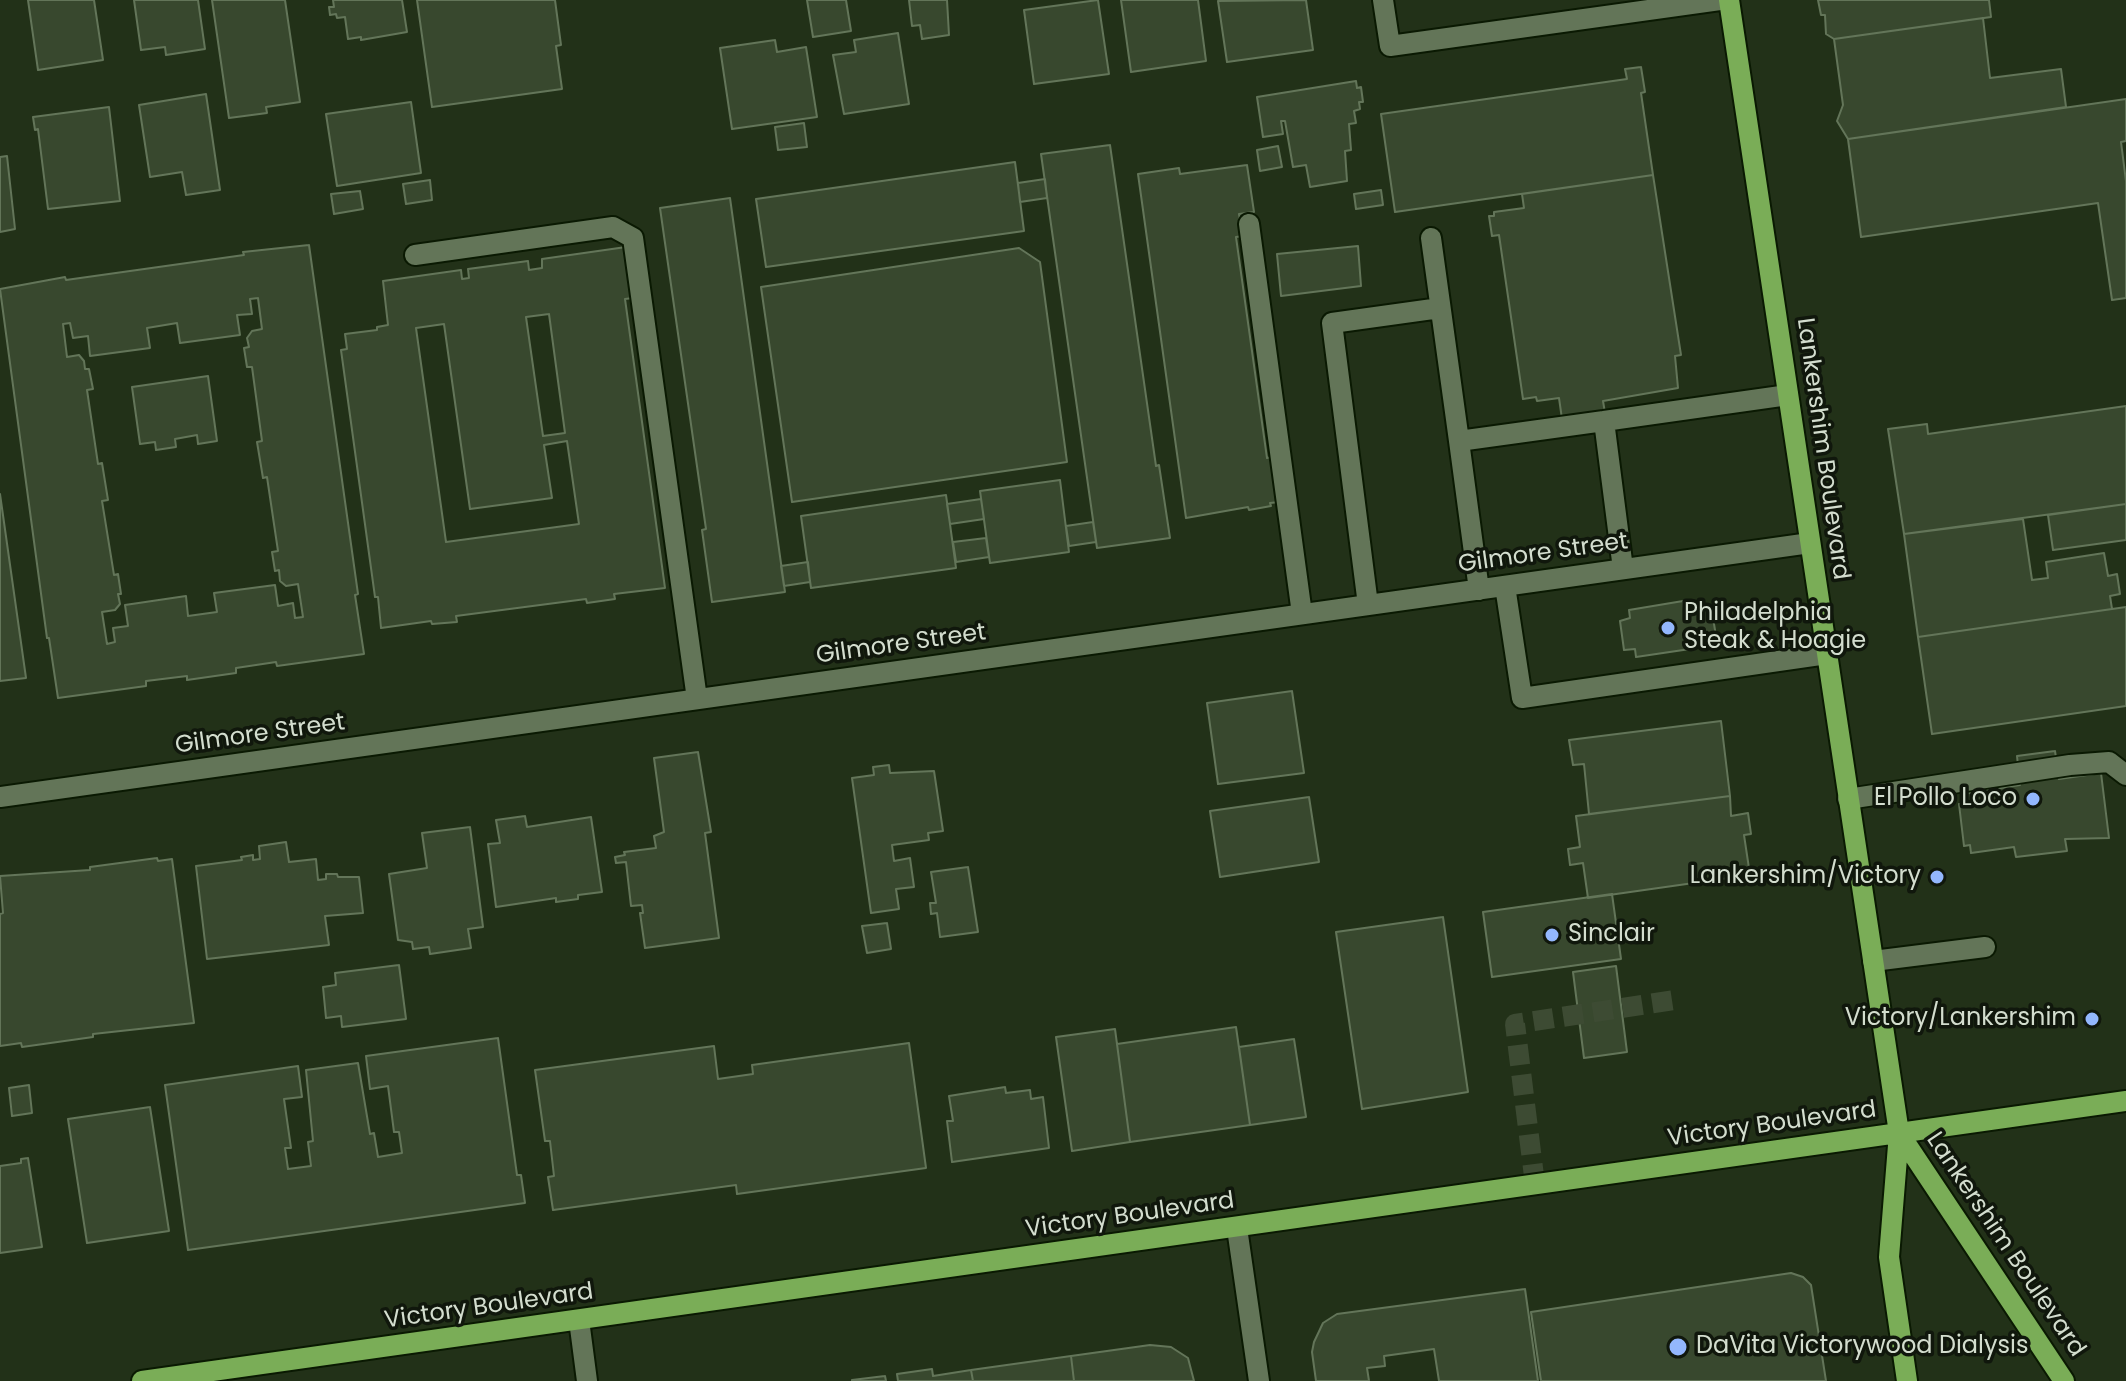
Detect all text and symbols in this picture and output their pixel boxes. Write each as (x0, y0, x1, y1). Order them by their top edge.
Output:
street label: Lankershim Boulevard (1789, 316, 1855, 582)
street label: Gilmore Street (1456, 528, 1630, 580)
place label: Philadelphia Steak & Hoagie (1684, 600, 1866, 656)
street label: Gilmore Street (814, 619, 988, 671)
marker: Philadelphia Steak & Hoagie (1659, 619, 1677, 637)
street label: Gilmore Street (173, 709, 347, 761)
place label: El Pollo Loco (1874, 785, 2017, 813)
marker: El Pollo Loco (2024, 790, 2042, 808)
place label: Lankershim/Victory (1690, 863, 1921, 891)
marker: Lankershim/Victory (1928, 868, 1946, 886)
place label: Sinclair (1568, 921, 1655, 949)
marker: Sinclair (1543, 926, 1561, 944)
place label: Victory/Lankershim (1845, 1005, 2076, 1033)
marker: Victory/Lankershim (2083, 1010, 2101, 1028)
street label: Victory Boulevard (1666, 1096, 1878, 1154)
street label: Lankershim Boulevard (1919, 1127, 2091, 1363)
street label: Victory Boulevard (1024, 1187, 1236, 1245)
street label: Victory Boulevard (383, 1278, 595, 1336)
place label: DaVita Victorywood Dialysis (1696, 1333, 2028, 1361)
marker: DaVita Victorywood Dialysis (1667, 1336, 1689, 1358)

